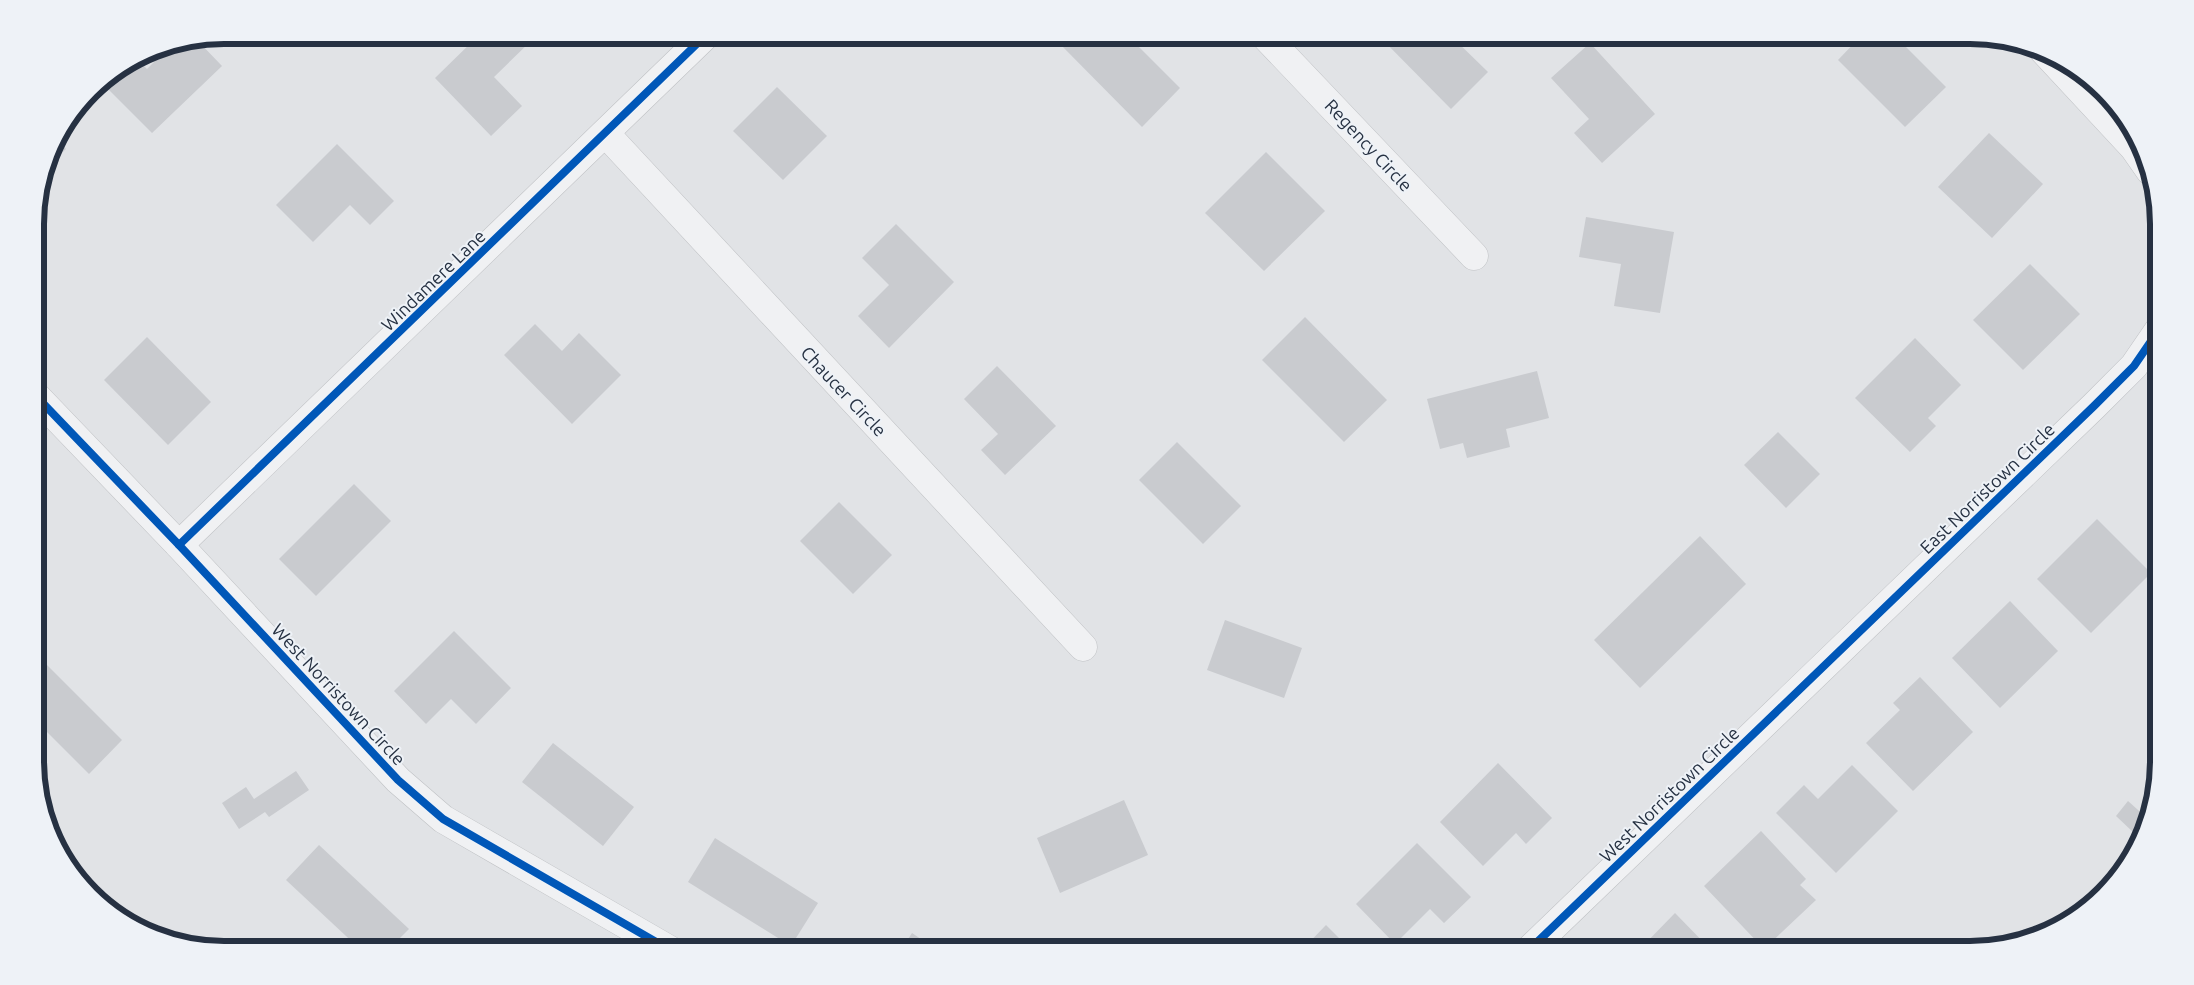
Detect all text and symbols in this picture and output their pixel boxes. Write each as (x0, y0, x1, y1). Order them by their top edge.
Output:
street label: Regency Circle (1321, 95, 1417, 195)
street label: Windamere Lane (377, 225, 489, 335)
street label: Chaucer Circle (797, 342, 891, 440)
street label: East Norristown Circle (1916, 419, 2058, 557)
street label: West Norristown Circle (268, 619, 410, 769)
street label: West Norristown Circle (1595, 722, 1743, 866)

